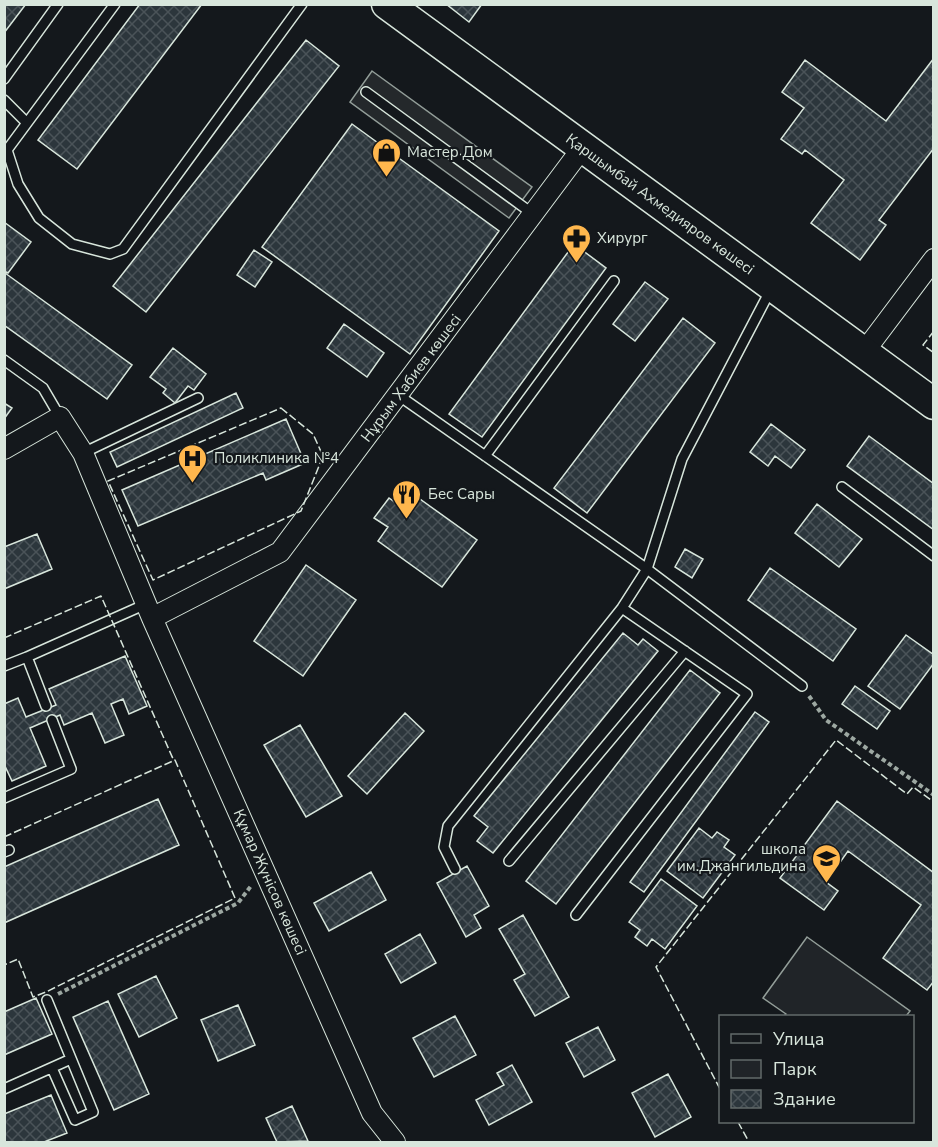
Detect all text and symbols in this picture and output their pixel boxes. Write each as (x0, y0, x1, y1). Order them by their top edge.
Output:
street label: Қаршымбай Ахмедияров көшесі (562, 129, 758, 279)
shop icon: Мастер Дом (370, 136, 402, 178)
place label: Мастер Дом (407, 142, 493, 162)
pharmacy icon: Хирург (560, 222, 592, 264)
place label: Хирург (597, 228, 648, 248)
street label: Нұрым Хабиев көшесі (356, 310, 466, 446)
hospital icon: Поликлиника №4 (177, 442, 209, 484)
place label: Поликлиника №4 (214, 448, 339, 468)
restaurant icon: Бес Сары (391, 478, 423, 520)
place label: Бес Сары (428, 484, 495, 504)
street label: Құмар Жүнісов көшесі (229, 806, 311, 958)
place label: школа им.Джангильдина (677, 839, 806, 876)
school or university icon: школа им.Джангильдина (811, 842, 843, 884)
legend (719, 1015, 914, 1123)
text: Улица (772, 1027, 824, 1051)
text: Парк (773, 1057, 817, 1081)
text: Здание (773, 1087, 836, 1111)

